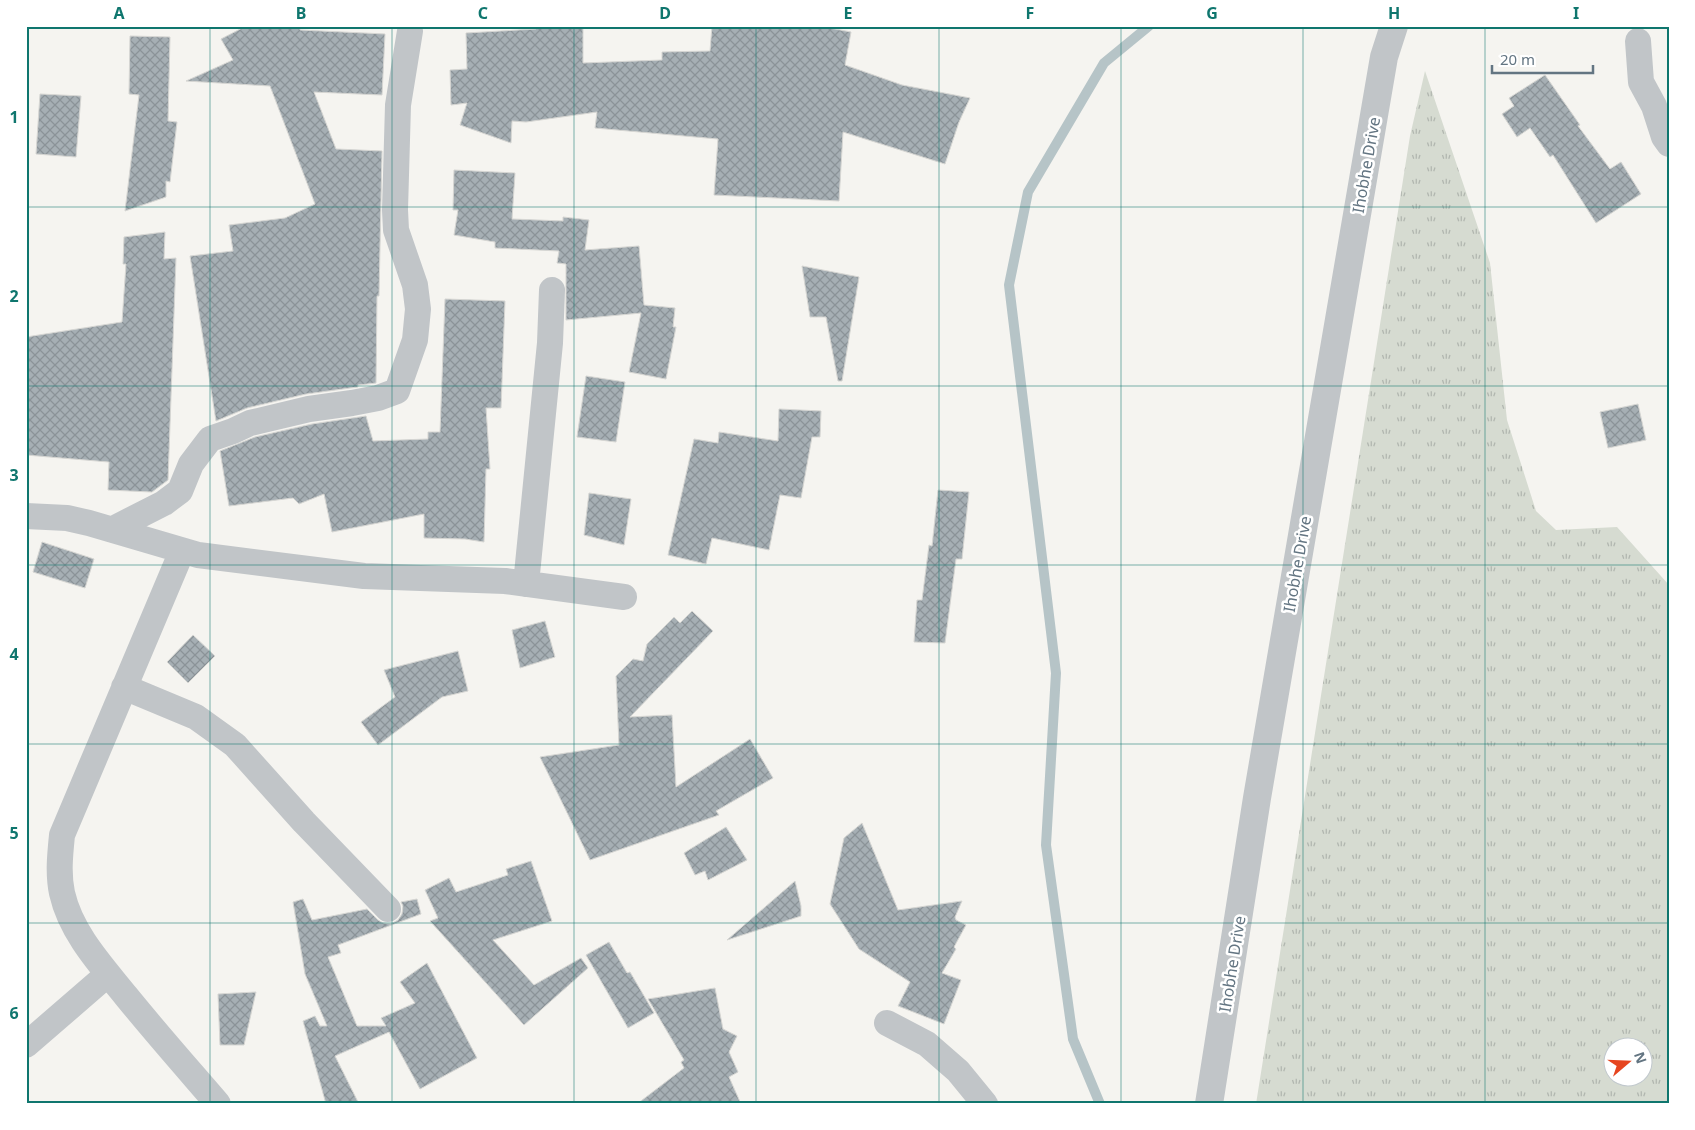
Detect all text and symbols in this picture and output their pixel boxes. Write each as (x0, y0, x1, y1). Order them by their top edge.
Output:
text: A (113, 2, 125, 24)
text: B (296, 2, 306, 24)
text: C (478, 2, 488, 24)
text: D (659, 2, 671, 24)
text: E (844, 2, 853, 24)
text: F (1026, 2, 1034, 24)
text: G (1206, 2, 1218, 24)
text: H (1388, 2, 1400, 24)
text: I (1573, 2, 1579, 24)
scale bar (1492, 42, 1594, 74)
text: 20 m (1500, 49, 1535, 69)
text: 1 (9, 106, 19, 128)
street label: Ihobhe Drive (1347, 115, 1385, 215)
text: 2 (9, 285, 19, 307)
text: 3 (9, 464, 19, 486)
street label: Ihobhe Drive (1278, 514, 1316, 614)
text: 4 (9, 643, 19, 665)
text: 5 (9, 822, 19, 844)
street label: Ihobhe Drive (1214, 914, 1250, 1014)
text: 6 (9, 1002, 19, 1024)
north arrow (1602, 1038, 1652, 1088)
text: N (1630, 1049, 1652, 1066)

